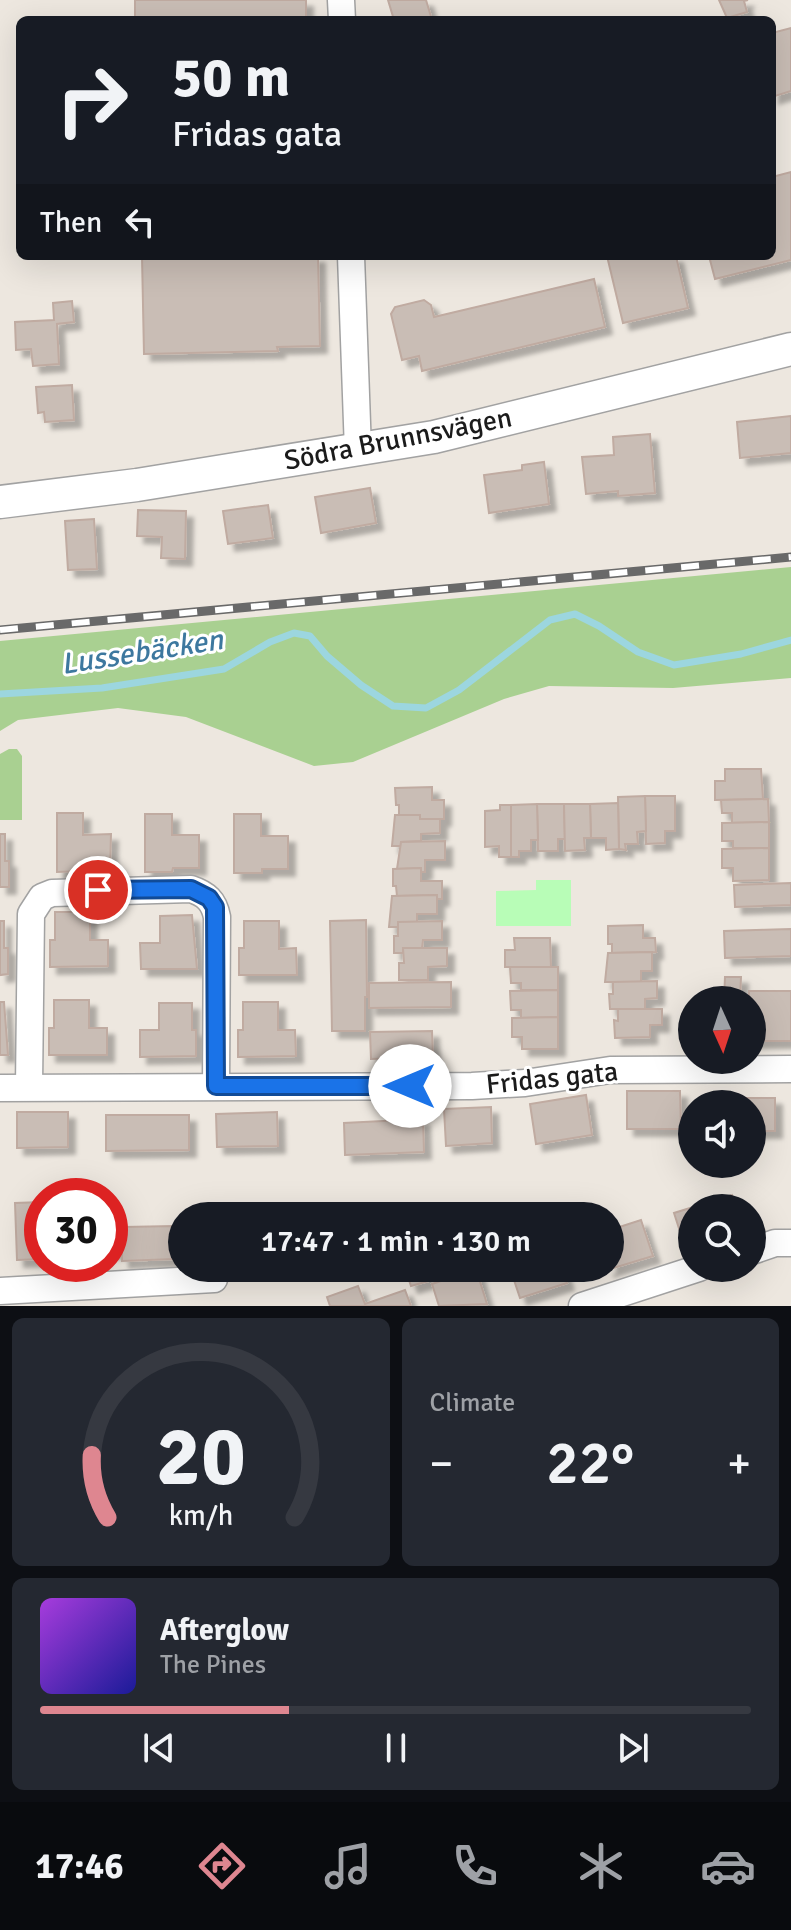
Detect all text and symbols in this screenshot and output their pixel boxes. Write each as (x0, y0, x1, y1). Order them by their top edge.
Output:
text: 50 m (172, 43, 290, 112)
icon: right (40, 48, 144, 152)
text: Fridas gata (172, 112, 342, 157)
icon: left (118, 200, 162, 244)
text: Then (40, 204, 102, 241)
street label: Södra Brunnsvägen (281, 400, 515, 478)
water label: Lussebäcken (58, 621, 227, 683)
pin (64, 856, 132, 924)
icon: arrive (76, 868, 120, 912)
north arrow (678, 986, 766, 1074)
map controls (678, 986, 766, 1282)
position arrow (368, 1044, 452, 1128)
street label: Fridas gata (484, 1054, 620, 1102)
button: sound (678, 1090, 766, 1178)
speed limit sign: 30 (24, 1178, 128, 1282)
button: search (678, 1194, 766, 1282)
text: 17:47 · 1 min · 130 m (261, 1223, 531, 1260)
text: Climate (430, 1387, 515, 1419)
text: 20 (156, 1406, 246, 1508)
text: 22° (546, 1427, 634, 1501)
text: − (430, 1437, 453, 1491)
text: + (727, 1437, 751, 1491)
text: km/h (168, 1498, 233, 1533)
text: Afterglow (160, 1612, 289, 1649)
text: The Pines (160, 1649, 266, 1681)
icon: previous (137, 1726, 181, 1770)
icon: pause (374, 1726, 418, 1770)
icon: next (611, 1726, 655, 1770)
icon: directions (194, 1838, 250, 1894)
icon: music (320, 1838, 376, 1894)
icon: phone (447, 1838, 503, 1894)
icon: climate (573, 1838, 629, 1894)
icon: car (700, 1838, 756, 1894)
text: 17:46 (35, 1844, 124, 1889)

